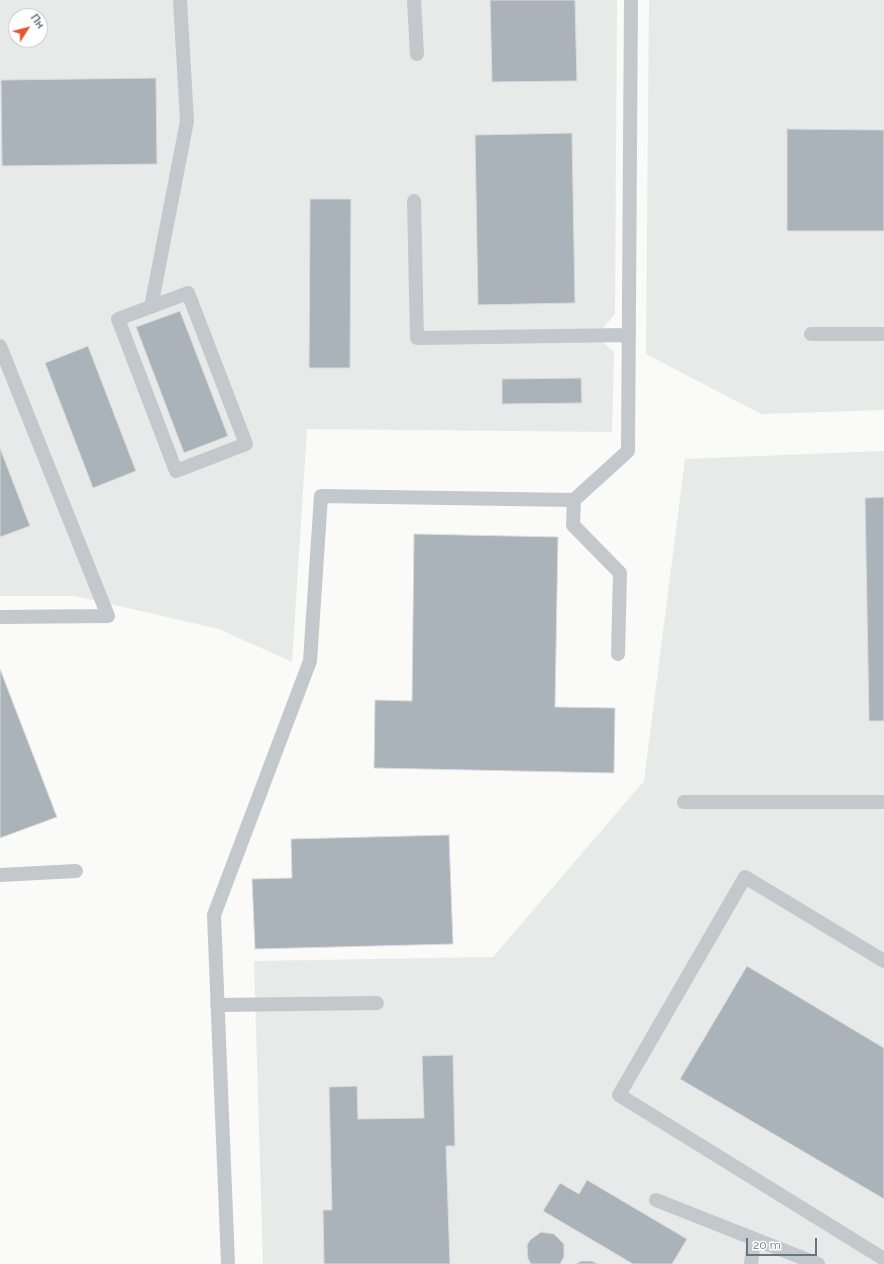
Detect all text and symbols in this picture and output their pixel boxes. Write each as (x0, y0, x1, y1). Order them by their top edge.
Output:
north arrow (8, 8, 48, 48)
text: Пн (28, 11, 47, 31)
scale bar (748, 1230, 819, 1256)
text: 20 m (753, 1238, 781, 1252)

